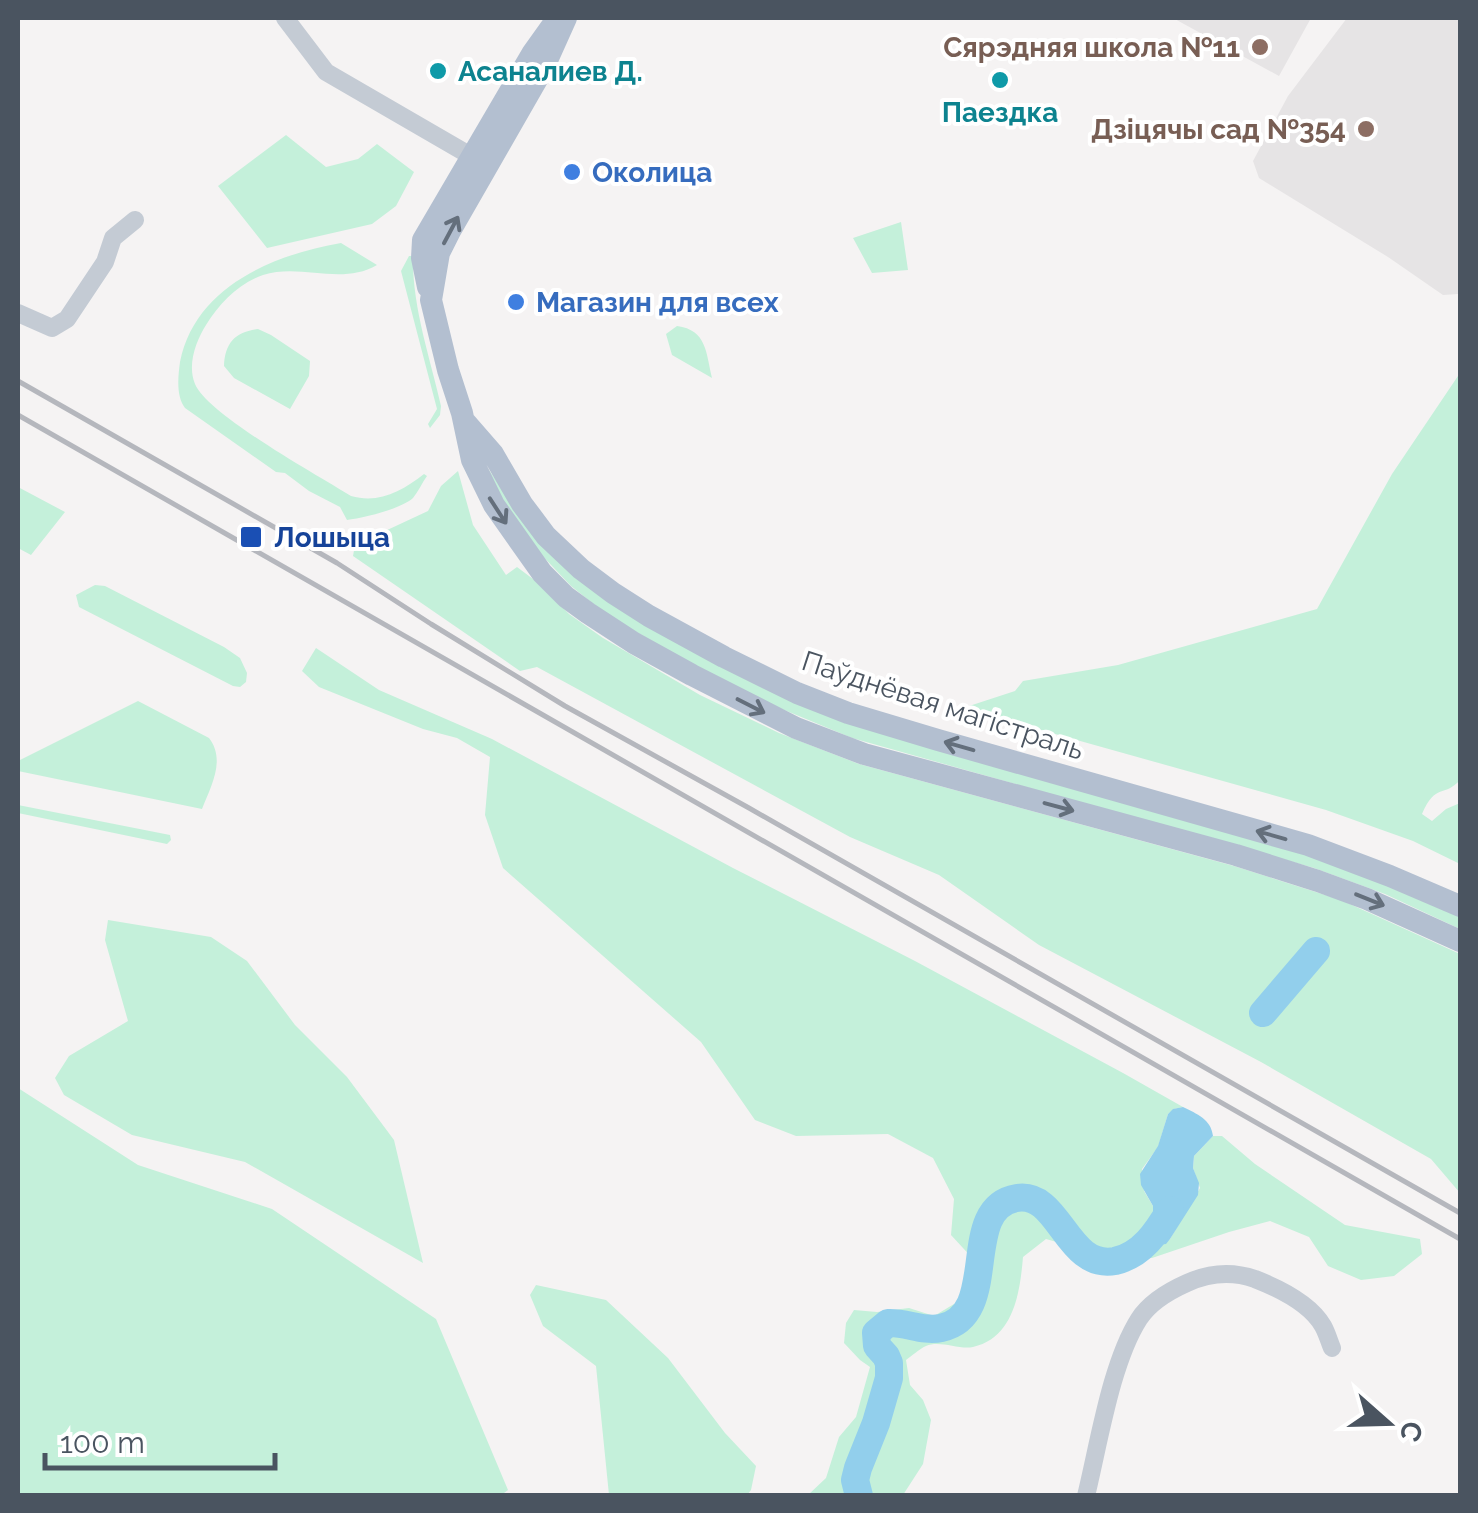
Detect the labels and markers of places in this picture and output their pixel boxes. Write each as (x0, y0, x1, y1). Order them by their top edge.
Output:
place label: Сярэдняя школа №11 (943, 31, 1240, 64)
marker: Сярэдняя школа №11 (1249, 36, 1271, 58)
place label: Асаналиев Д. (458, 55, 643, 88)
marker: Асаналиев Д. (427, 60, 449, 82)
marker: Паездка (989, 69, 1011, 91)
place label: Паездка (942, 96, 1058, 129)
place label: Дзіцячы сад №354 (1091, 113, 1346, 146)
marker: Дзіцячы сад №354 (1355, 118, 1377, 140)
place label: Околица (592, 156, 712, 189)
marker: Околица (561, 161, 583, 183)
place label: Магазин для всех (536, 286, 779, 319)
marker: Магазин для всех (505, 291, 527, 313)
place label: Лошыца (274, 521, 390, 554)
marker: Лошыца (238, 524, 264, 550)

